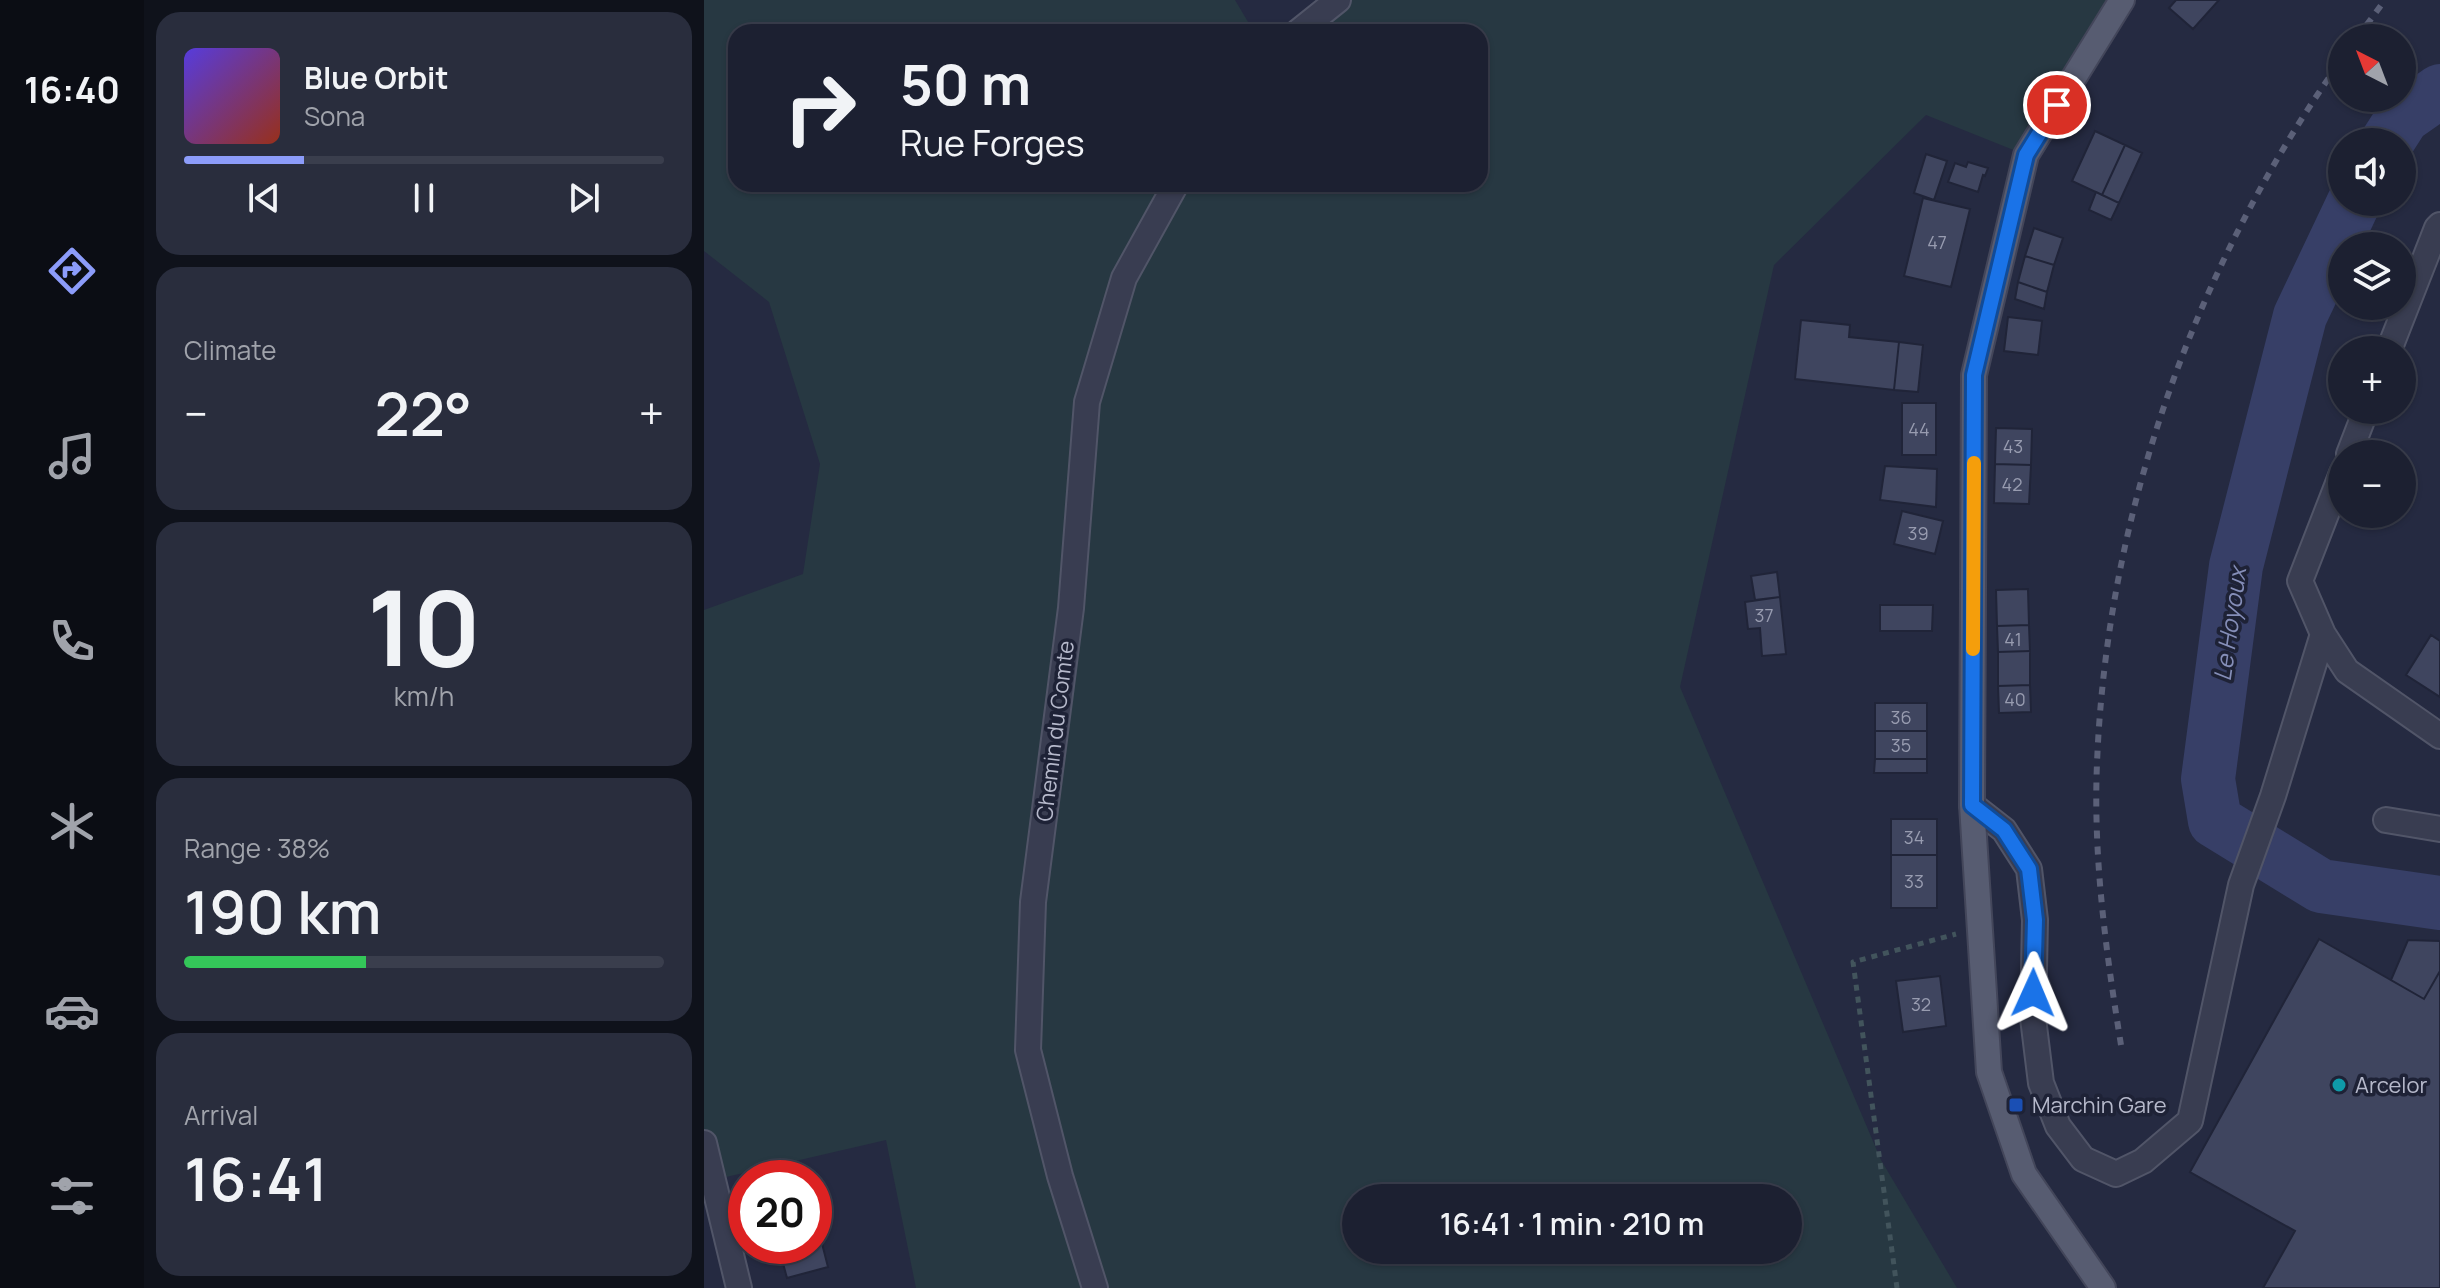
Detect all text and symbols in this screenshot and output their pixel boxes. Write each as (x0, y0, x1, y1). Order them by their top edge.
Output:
north arrow (2328, 24, 2416, 112)
map controls (2328, 24, 2416, 528)
text: 50 m (900, 45, 1031, 122)
icon: right (768, 56, 872, 160)
text: Blue Orbit (304, 57, 449, 98)
text: 16:40 (24, 65, 120, 114)
pin (2023, 71, 2091, 139)
icon: arrive (2035, 83, 2079, 127)
text: Sona (304, 98, 365, 134)
text: Rue Forges (900, 118, 1085, 167)
button: sound (2328, 128, 2416, 216)
icon: previous (242, 176, 286, 220)
icon: pause (402, 176, 446, 220)
icon: next (562, 176, 606, 220)
house number: 47 (1927, 230, 1947, 254)
button: layers (2328, 232, 2416, 320)
icon: directions (44, 243, 100, 299)
text: Climate (184, 332, 276, 368)
button: + (2328, 336, 2416, 424)
text: 22° (374, 372, 472, 454)
text: − (184, 383, 208, 443)
text: + (639, 383, 664, 443)
house number: 44 (1908, 417, 1930, 441)
icon: music (44, 428, 100, 484)
house number: 43 (2003, 434, 2023, 458)
button: − (2328, 440, 2416, 528)
house number: 42 (2002, 472, 2022, 496)
house number: 39 (1907, 521, 1929, 545)
text: 10 (367, 555, 481, 697)
water label: Le Hoyoux (2205, 562, 2254, 683)
house number: 37 (1755, 603, 1774, 627)
icon: phone (44, 613, 100, 669)
house number: 41 (2004, 627, 2022, 651)
street label: Chemin du Comte (1029, 639, 1081, 823)
text: km/h (394, 678, 454, 714)
house number: 40 (2004, 687, 2026, 711)
house number: 36 (1890, 705, 1912, 729)
house number: 35 (1891, 733, 1911, 757)
icon: climate (44, 798, 100, 854)
house number: 34 (1904, 825, 1924, 849)
text: Range · 38% (184, 830, 330, 866)
house number: 33 (1904, 869, 1924, 893)
text: 190 km (184, 870, 382, 952)
position arrow (1991, 951, 2075, 1035)
icon: car (44, 983, 100, 1039)
house number: 32 (1911, 992, 1931, 1016)
place label: Arcelor (2355, 1070, 2428, 1100)
marker: Arcelor (2330, 1076, 2348, 1094)
place label: Marchin Gare (2032, 1090, 2167, 1120)
marker: Marchin Gare (2007, 1096, 2025, 1114)
text: Arrival (184, 1097, 258, 1133)
text: 16:41 (184, 1137, 328, 1219)
speed limit sign: 20 (728, 1160, 832, 1264)
icon: filters (44, 1168, 100, 1224)
text: 16:41 · 1 min · 210 m (1440, 1203, 1704, 1244)

